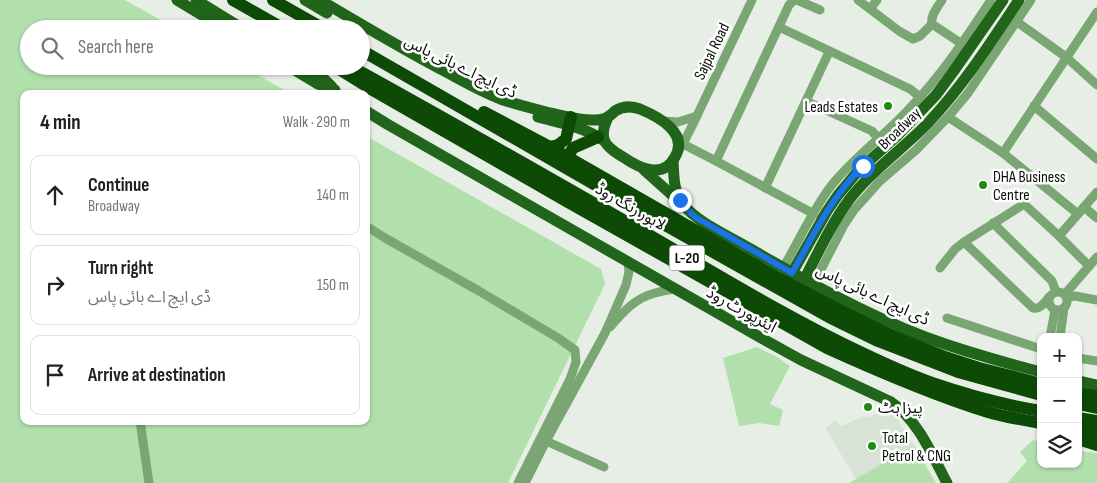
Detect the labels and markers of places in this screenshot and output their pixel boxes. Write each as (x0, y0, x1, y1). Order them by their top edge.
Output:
place label: Leads Estates (804, 98, 878, 117)
marker: Leads Estates (882, 100, 894, 112)
place label: DHA Business Centre (993, 168, 1066, 205)
marker: DHA Business Centre (977, 179, 989, 191)
place label: پیزا ہٹ (878, 399, 923, 418)
marker: پیزا ہٹ (862, 401, 874, 413)
place label: Total Petrol & CNG (882, 429, 951, 466)
marker: Total Petrol & CNG (866, 440, 878, 452)

